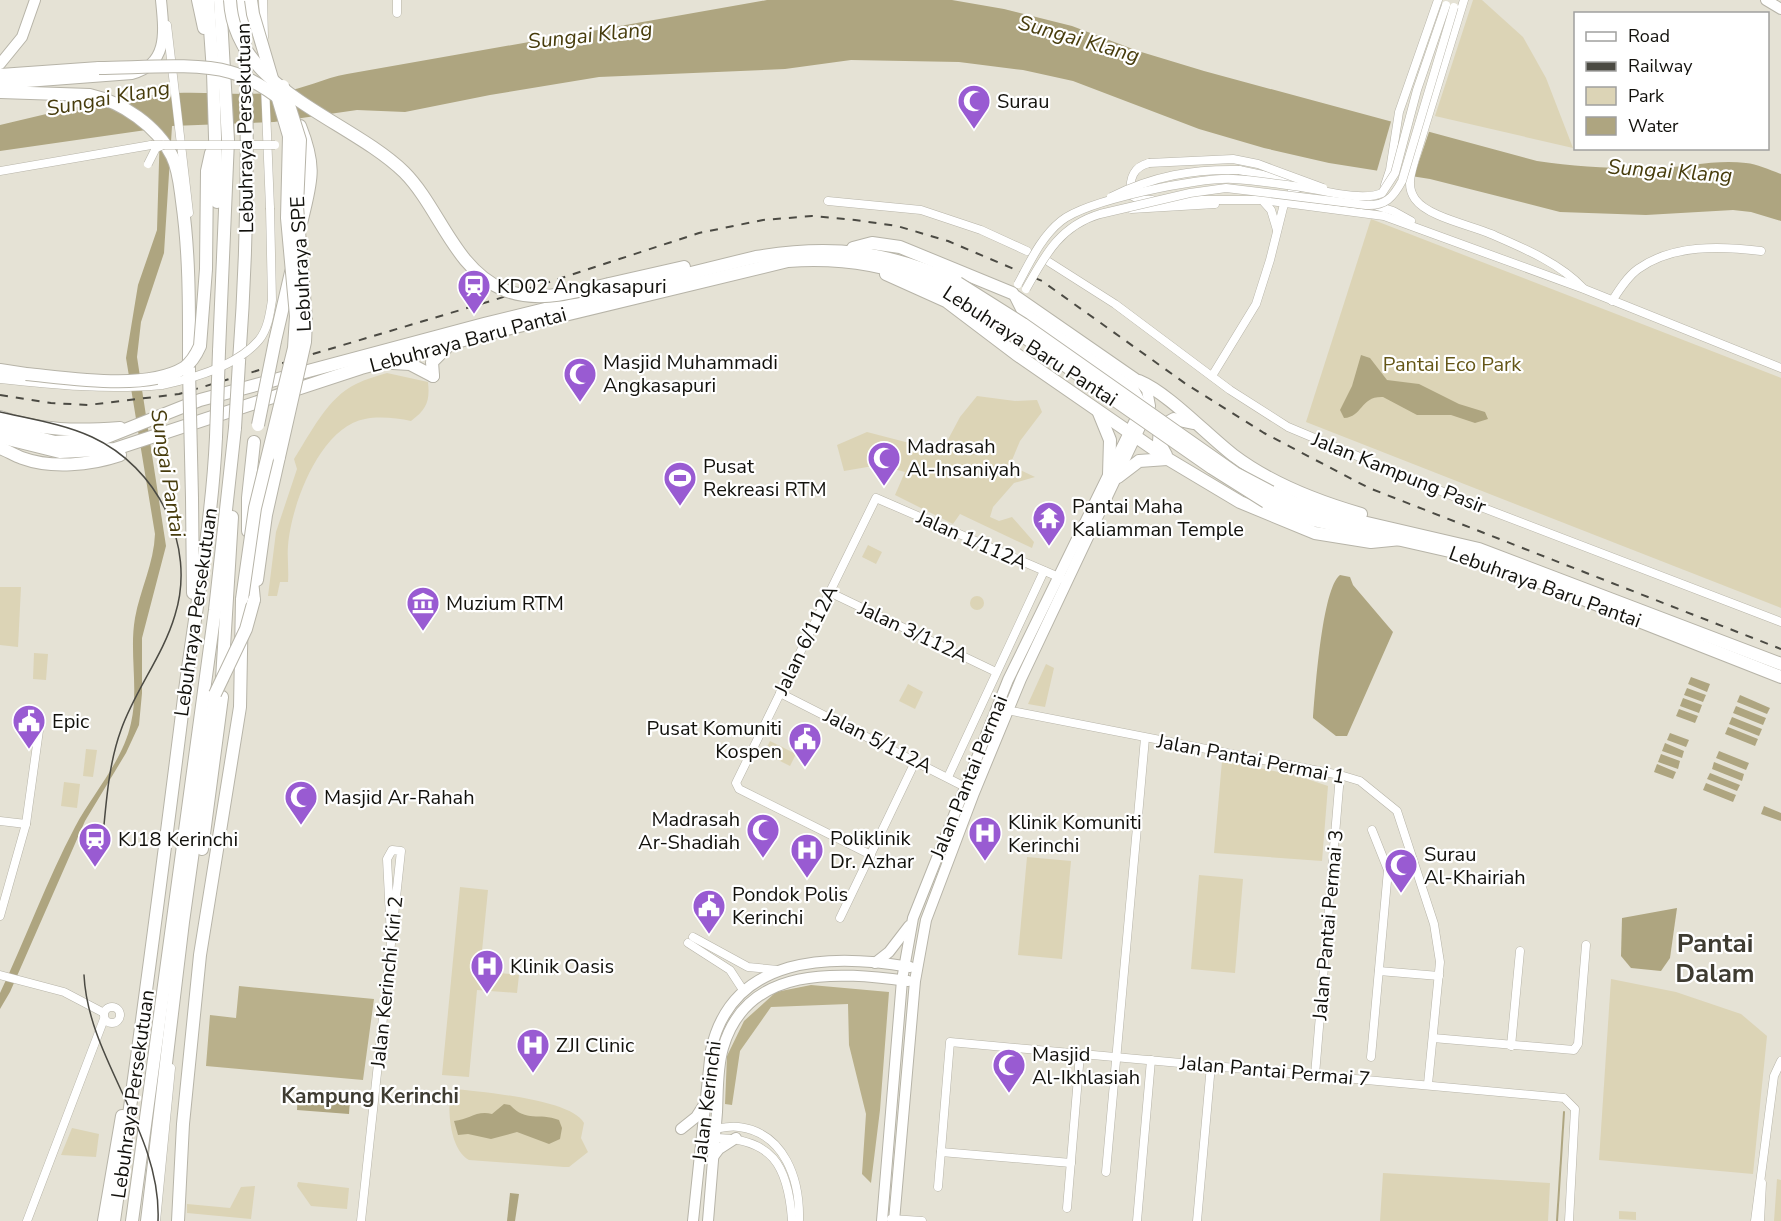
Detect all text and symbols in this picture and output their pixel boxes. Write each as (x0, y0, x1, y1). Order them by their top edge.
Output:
water label: Sungai Klang (1015, 8, 1143, 70)
legend (1574, 12, 1769, 150)
water label: Sungai Klang (526, 15, 654, 55)
street label: Lebuhraya Persekutuan (230, 22, 260, 234)
text: Road (1628, 24, 1670, 48)
text: Railway (1628, 54, 1693, 78)
water label: Sungai Klang (44, 73, 172, 123)
mosque icon: Surau (956, 83, 992, 130)
text: Park (1628, 84, 1665, 108)
place label: Surau (997, 88, 1049, 115)
text: Water (1628, 114, 1679, 138)
water label: Sungai Klang (1607, 153, 1733, 189)
street label: Lebuhraya SPE (284, 196, 318, 332)
station icon: KD02 Angkasapuri (456, 268, 492, 315)
place label: KD02 Angkasapuri (497, 273, 667, 300)
street label: Lebuhraya Baru Pantai (938, 279, 1122, 413)
street label: Lebuhraya Baru Pantai (366, 301, 570, 379)
place label: Masjid Muhammadi Angkasapuri (603, 349, 778, 399)
park label: Pantai Eco Park (1383, 351, 1522, 378)
mosque icon: Masjid Muhammadi Angkasapuri (562, 356, 598, 403)
water label: Sungai Pantai (144, 407, 192, 540)
street label: Jalan Kampung Pasir (1307, 425, 1490, 520)
place label: Madrasah Al-Insaniyah (907, 433, 1021, 483)
mosque icon: Madrasah Al-Insaniyah (866, 440, 902, 487)
place label: Pusat Rekreasi RTM (703, 453, 827, 503)
sports icon: Pusat Rekreasi RTM (662, 460, 698, 507)
place label: Pantai Maha Kaliamman Temple (1072, 493, 1244, 543)
temple icon: Pantai Maha Kaliamman Temple (1031, 500, 1067, 547)
street label: Jalan 1/112A (912, 503, 1032, 577)
street label: Lebuhraya Persekutuan (168, 506, 224, 718)
street label: Lebuhraya Baru Pantai (1445, 540, 1645, 634)
street label: Jalan 6/112A (767, 581, 844, 700)
museum icon: Muzium RTM (405, 585, 441, 632)
place label: Muzium RTM (446, 590, 564, 617)
street label: Jalan 3/112A (853, 594, 973, 669)
street label: Jalan Pantai Permai (924, 691, 1014, 864)
street label: Jalan 5/112A (818, 702, 937, 780)
public building icon: Epic (11, 703, 47, 750)
place label: Epic (52, 708, 89, 735)
place label: Pusat Komuniti Kospen (647, 715, 782, 765)
public building icon: Pusat Komuniti Kospen (787, 721, 823, 768)
street label: Jalan Pantai Permai 1 (1154, 727, 1347, 790)
mosque icon: Masjid Ar-Rahah (283, 779, 319, 826)
place label: Masjid Ar-Rahah (324, 784, 475, 811)
place label: Madrasah Ar-Shadiah (638, 806, 740, 856)
place label: Klinik Komuniti Kerinchi (1008, 809, 1142, 859)
mosque icon: Madrasah Ar-Shadiah (745, 812, 781, 859)
hospital icon: Klinik Komuniti Kerinchi (967, 815, 1003, 862)
station icon: KJ18 Kerinchi (77, 821, 113, 868)
place label: Poliklinik Dr. Azhar (830, 825, 914, 875)
place label: KJ18 Kerinchi (118, 826, 238, 853)
street label: Jalan Pantai Permai 3 (1306, 829, 1350, 1022)
hospital icon: Poliklinik Dr. Azhar (789, 832, 825, 879)
place label: Surau Al-Khairiah (1424, 841, 1526, 891)
mosque icon: Surau Al-Khairiah (1383, 847, 1419, 894)
place label: Pondok Polis Kerinchi (732, 881, 848, 931)
public building icon: Pondok Polis Kerinchi (691, 888, 727, 935)
street label: Jalan Kerinchi Kiri 2 (364, 895, 409, 1070)
district label: Pantai Dalam (1675, 926, 1755, 991)
hospital icon: Klinik Oasis (469, 948, 505, 995)
place label: Klinik Oasis (510, 953, 614, 980)
street label: Lebuhraya Persekutuan (105, 988, 161, 1200)
hospital icon: ZJI Clinic (515, 1027, 551, 1074)
place label: ZJI Clinic (556, 1032, 634, 1059)
street label: Jalan Kerinchi (686, 1039, 728, 1164)
place label: Masjid Al-Ikhlasiah (1032, 1041, 1140, 1091)
mosque icon: Masjid Al-Ikhlasiah (991, 1047, 1027, 1094)
street label: Jalan Pantai Permai 7 (1178, 1049, 1371, 1093)
district label: Kampung Kerinchi (281, 1082, 459, 1110)

